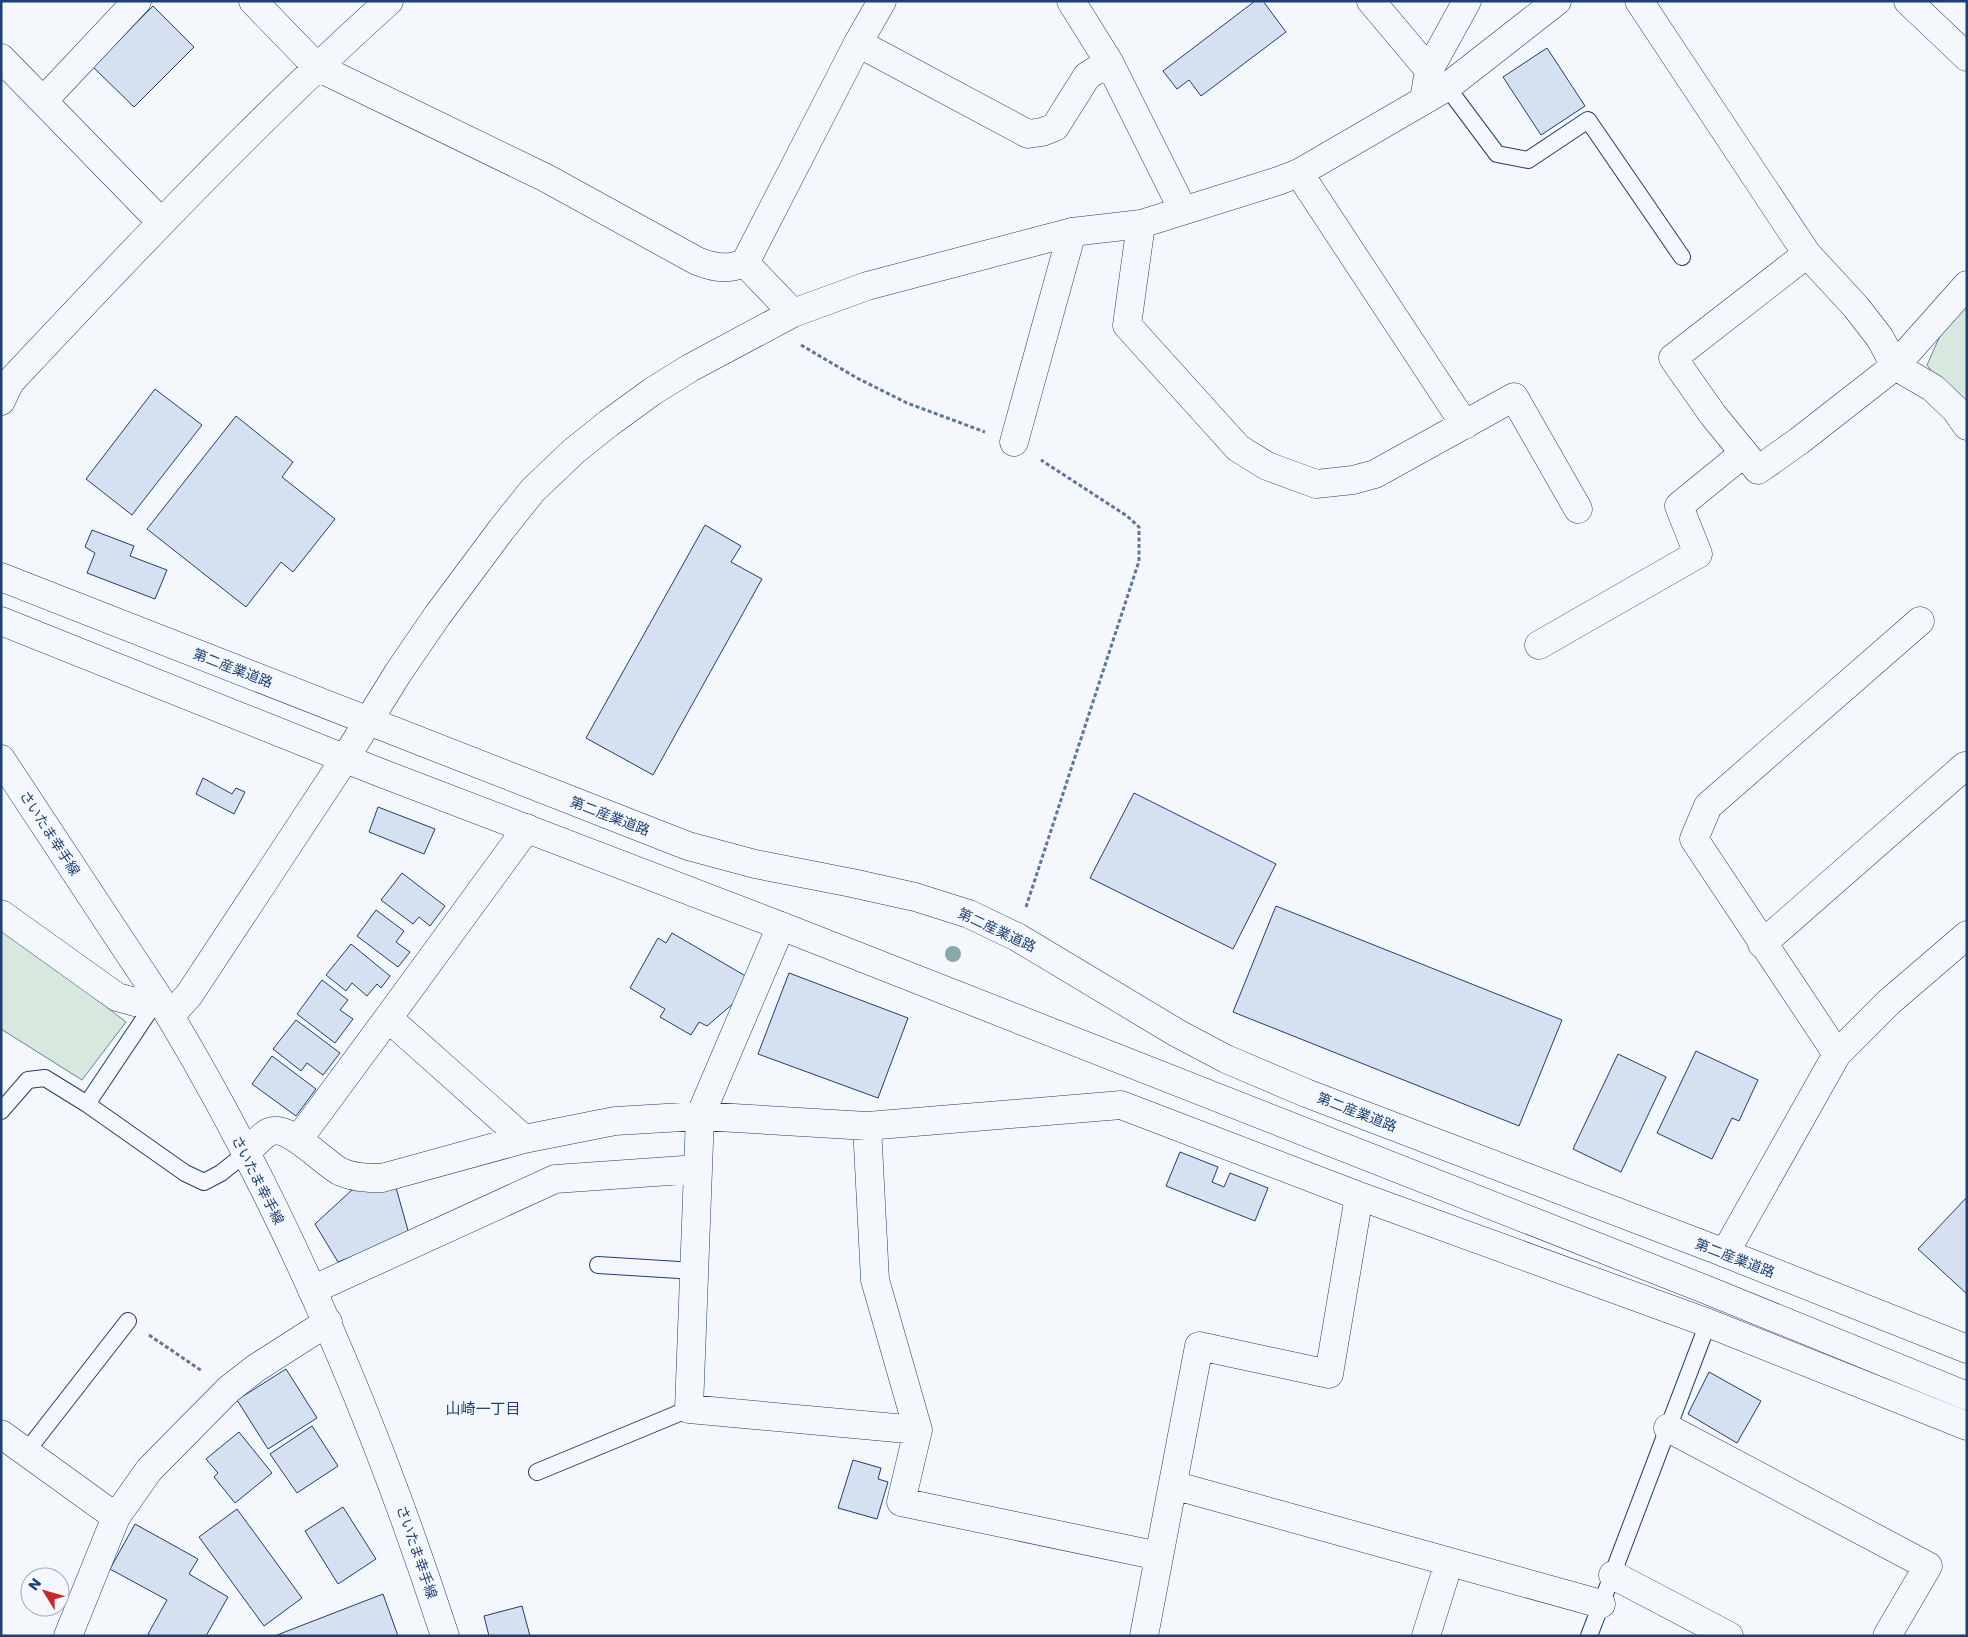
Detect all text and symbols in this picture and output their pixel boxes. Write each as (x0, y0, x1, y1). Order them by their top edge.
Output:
street label: 第二産業道路 (190, 644, 276, 692)
street label: さいたま幸手線 (15, 787, 85, 879)
street label: 第二産業道路 (567, 792, 653, 840)
street label: 第二産業道路 (955, 903, 1039, 957)
street label: 第二産業道路 (1314, 1088, 1400, 1136)
street label: さいたま幸手線 (227, 1132, 289, 1228)
street label: 第二産業道路 (1692, 1234, 1778, 1282)
district label: 山崎一丁目 (445, 1398, 521, 1419)
street label: さいたま幸手線 (392, 1503, 442, 1601)
north arrow (20, 1567, 70, 1617)
text: N (23, 1574, 46, 1594)

